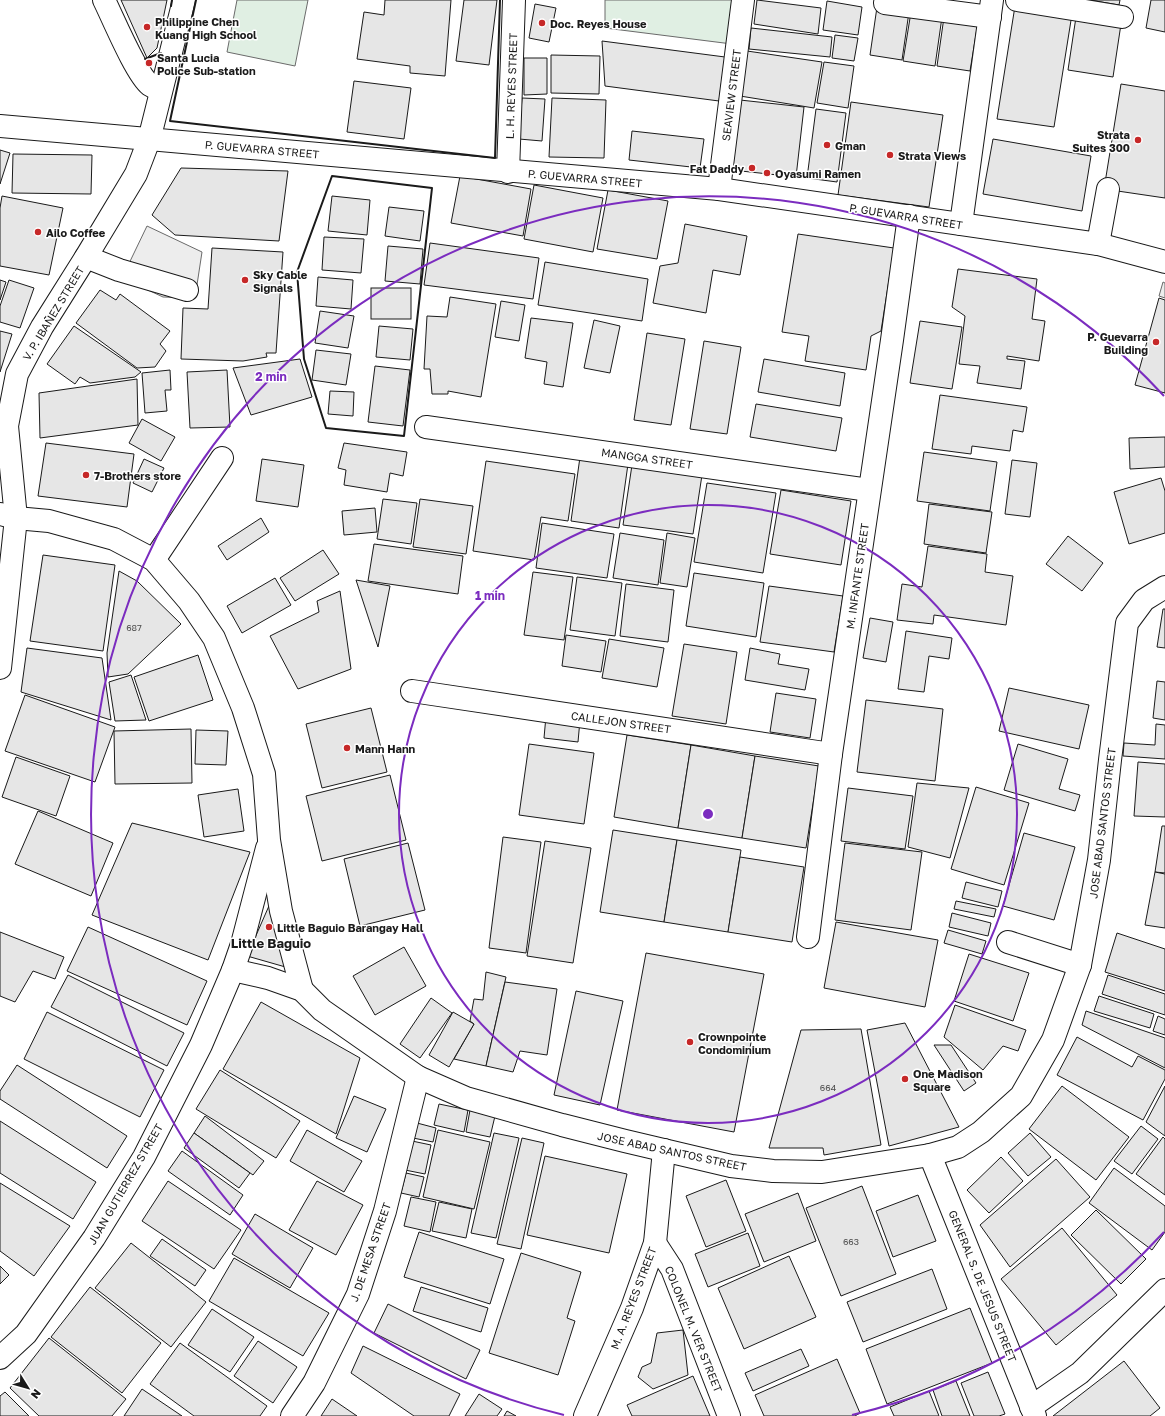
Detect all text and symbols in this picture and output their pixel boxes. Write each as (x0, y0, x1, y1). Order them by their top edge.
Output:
place label: Philippine Chen Kuang High School (155, 15, 257, 41)
place label: Doc. Reyes House (550, 17, 647, 30)
marker: Doc. Reyes House (537, 18, 547, 28)
marker: Philippine Chen Kuang High School (142, 22, 152, 32)
street label: L. H. REYES STREET (503, 32, 519, 139)
street label: SEAVIEW STREET (719, 48, 743, 142)
place label: Santa Lucia Police Sub-station (157, 51, 256, 77)
marker: Santa Lucia Police Sub-station (144, 58, 154, 68)
place label: Strata Suites 300 (1072, 128, 1130, 154)
marker: Strata Suites 300 (1133, 135, 1143, 145)
street label: P. GUEVARRA STREET (204, 138, 320, 160)
place label: Gman (835, 139, 866, 152)
marker: Gman (822, 140, 832, 150)
place label: Strata Views (898, 149, 966, 162)
marker: Strata Views (885, 150, 895, 160)
place label: Fat Daddy (690, 162, 744, 175)
marker: Fat Daddy (747, 163, 757, 173)
street label: P. GUEVARRA STREET (527, 167, 643, 189)
place label: Oyasumi Ramen (775, 167, 861, 180)
marker: Oyasumi Ramen (762, 168, 772, 178)
street label: P. GUEVARRA STREET (848, 201, 964, 231)
place label: Ailo Coffee (46, 226, 106, 239)
marker: Ailo Coffee (33, 227, 43, 237)
street label: V. P. IBAÑEZ STREET (20, 263, 86, 363)
place label: Sky Cable Signals (253, 268, 308, 294)
marker: Sky Cable Signals (240, 275, 250, 285)
place label: P. Guevarra Building (1087, 330, 1148, 356)
marker: P. Guevarra Building (1151, 337, 1161, 347)
text: 2 min (255, 369, 287, 384)
street label: MANGGA STREET (600, 445, 694, 471)
place label: 7-Brothers store (94, 469, 182, 482)
marker: 7-Brothers store (81, 470, 91, 480)
street label: M. INFANTE STREET (843, 522, 871, 630)
text: 1 min (475, 588, 505, 603)
house number: 687 (126, 622, 142, 633)
street label: CALLEJON STREET (570, 709, 672, 735)
place label: Mann Hann (355, 742, 416, 755)
marker: Mann Hann (342, 743, 352, 753)
street label: JOSE ABAD SANTOS STREET (1086, 747, 1118, 899)
centre of rings (701, 807, 715, 821)
place label: Little Baguio Barangay Hall (277, 921, 424, 934)
marker: Little Baguio Barangay Hall (264, 922, 274, 932)
district label: Little Baguio (231, 935, 311, 951)
place label: Crownpointe Condominium (698, 1030, 771, 1056)
marker: Crownpointe Condominium (685, 1037, 695, 1047)
place label: One Madison Square (913, 1067, 983, 1093)
marker: One Madison Square (900, 1074, 910, 1084)
house number: 664 (820, 1082, 837, 1093)
street label: JUAN GUTIERREZ STREET (85, 1121, 165, 1247)
street label: JOSE ABAD SANTOS STREET (596, 1129, 748, 1173)
street label: J. DE MESA STREET (347, 1201, 393, 1303)
street label: GENERAL S. DE JESUS STREET (946, 1208, 1020, 1364)
house number: 663 (843, 1236, 859, 1247)
street label: M. A. REYES STREET (607, 1245, 659, 1351)
street label: COLONEL M. VER STREET (663, 1264, 725, 1394)
north arrow (8, 1368, 48, 1408)
text: N (29, 1387, 44, 1402)

